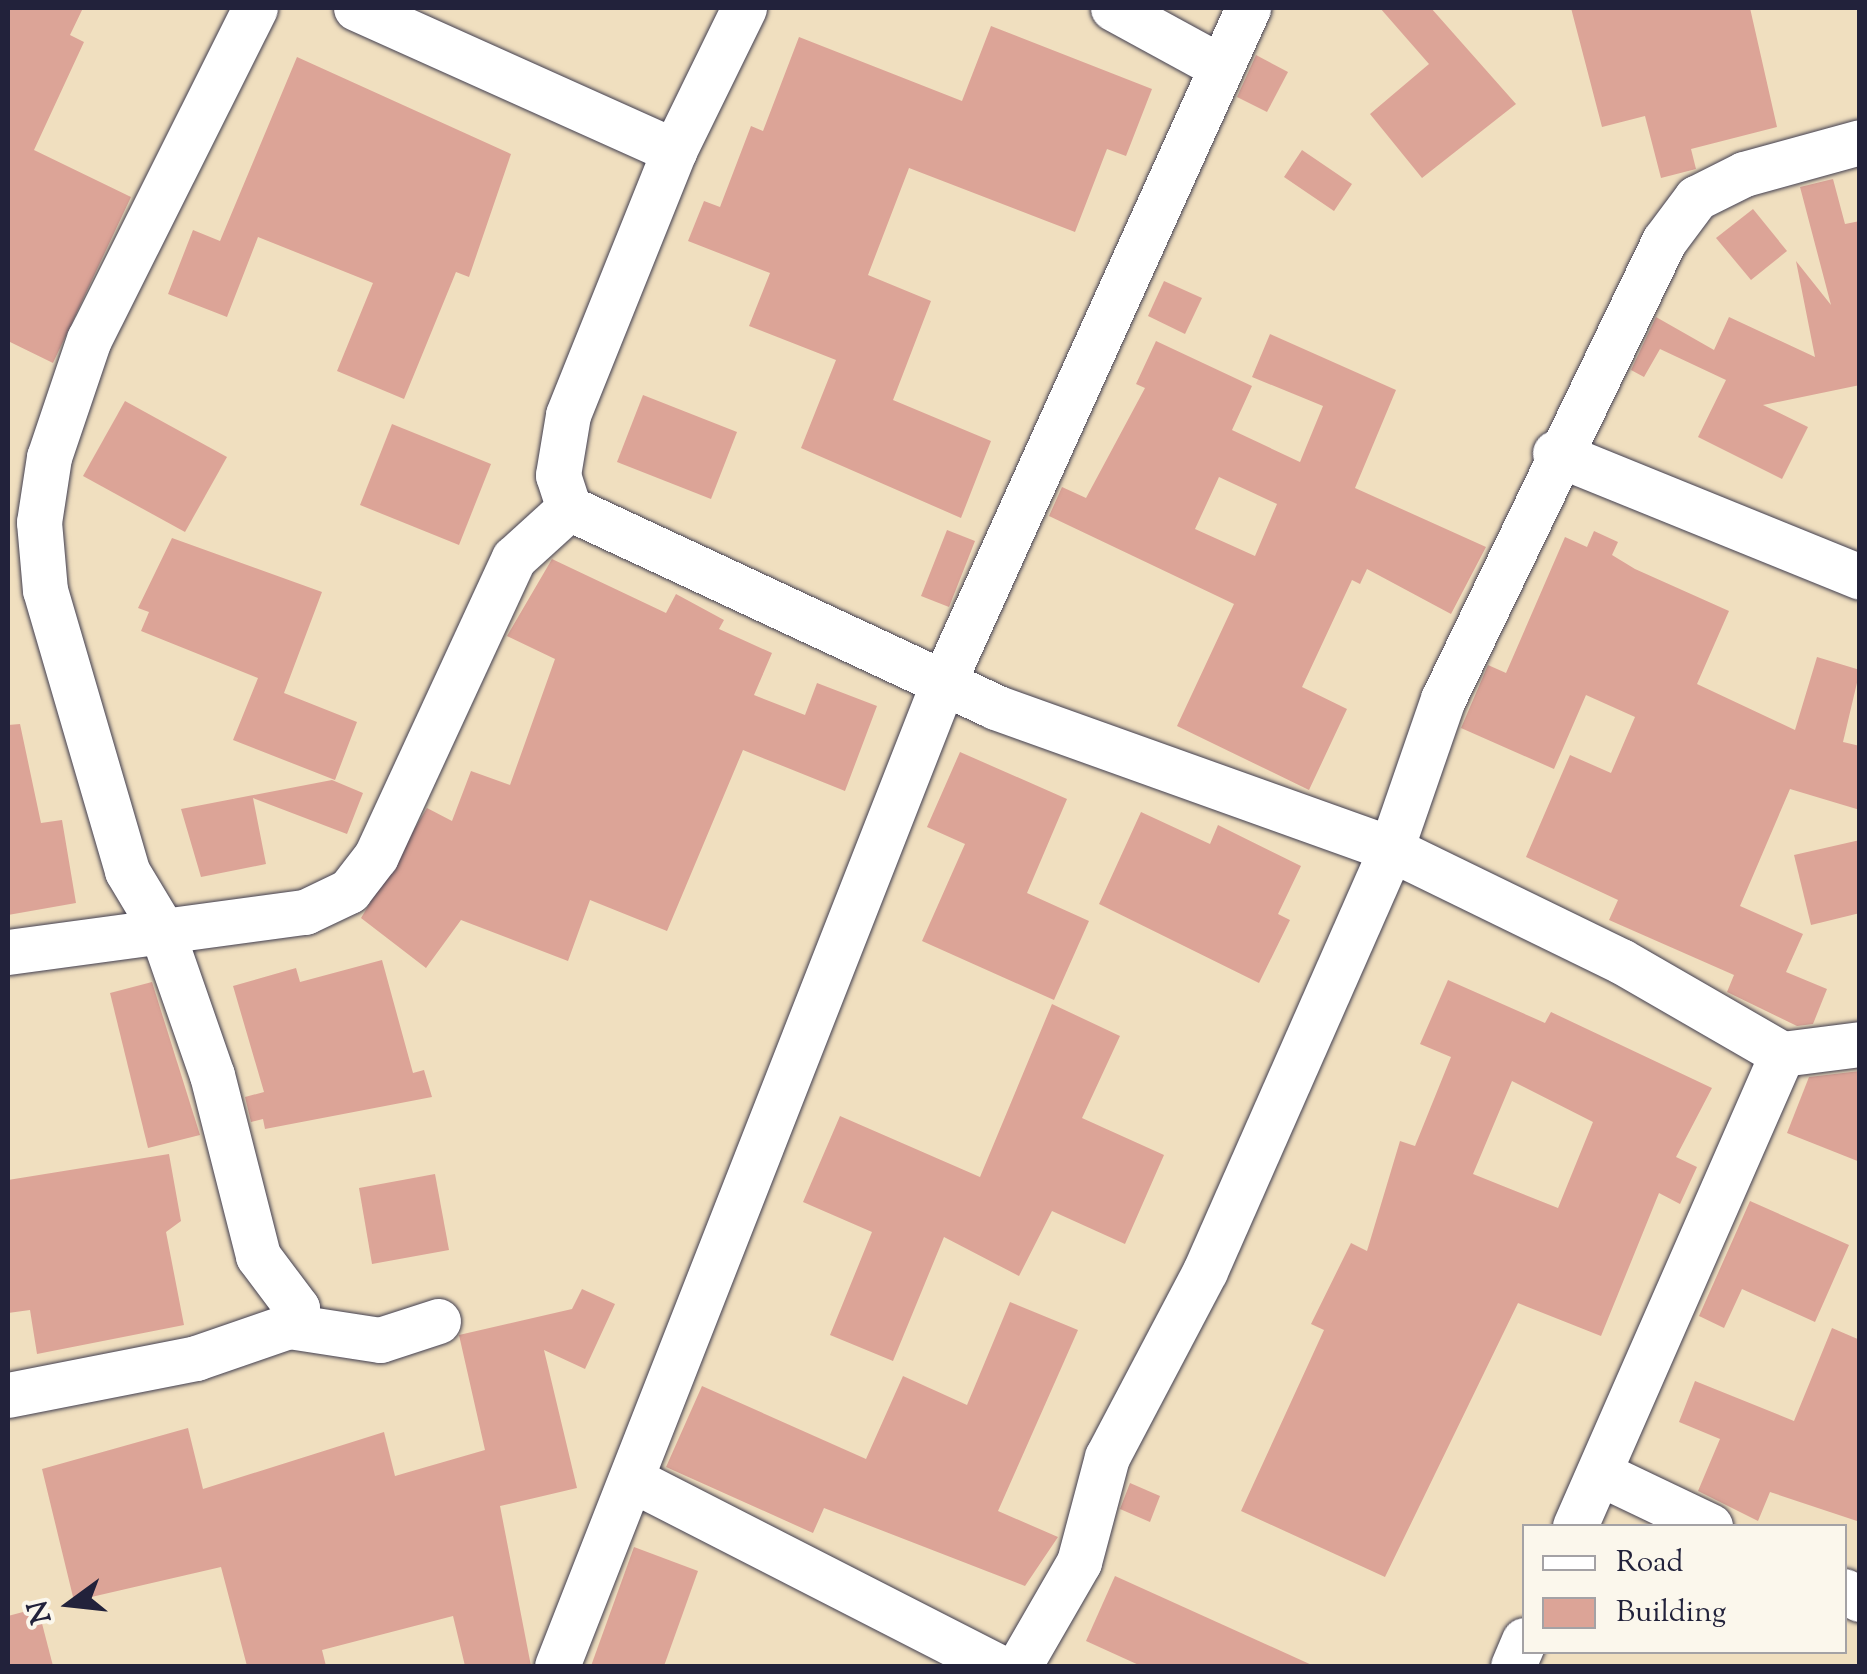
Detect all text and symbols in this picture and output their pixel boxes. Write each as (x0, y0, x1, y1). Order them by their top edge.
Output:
legend (1522, 1524, 1847, 1654)
text: Road (1616, 1542, 1683, 1585)
north arrow (20, 1554, 120, 1654)
text: Building (1616, 1592, 1726, 1635)
text: N (19, 1596, 63, 1628)

